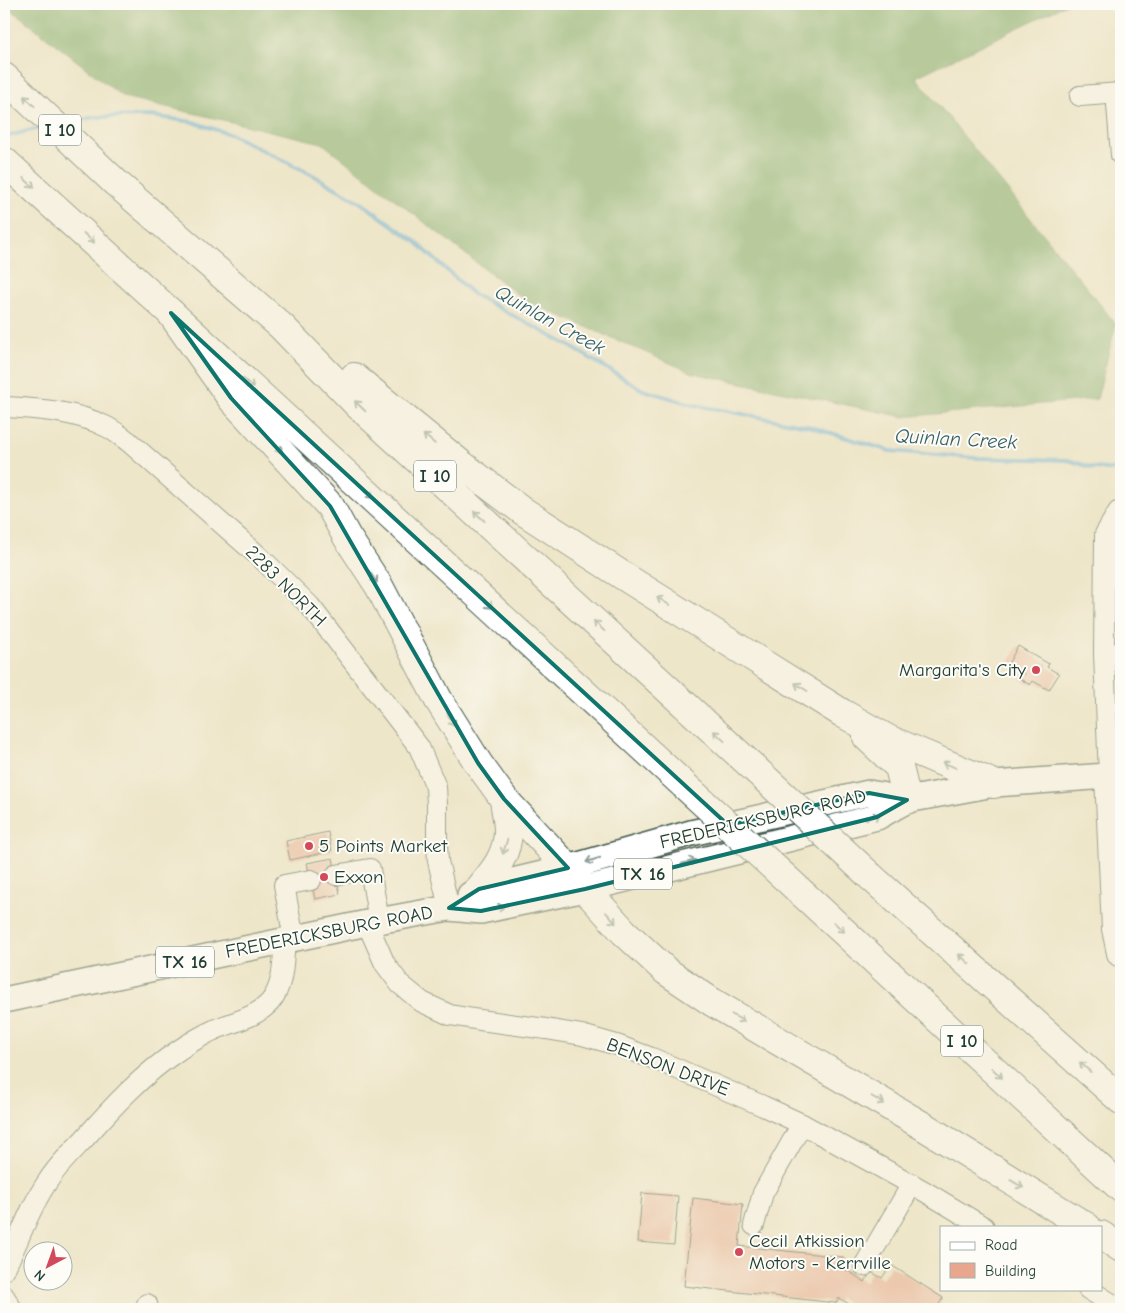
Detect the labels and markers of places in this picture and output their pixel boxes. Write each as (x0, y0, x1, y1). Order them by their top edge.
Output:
place label: Margarita's City (899, 659, 1027, 681)
marker: Margarita's City (1030, 664, 1042, 676)
place label: 5 Points Market (319, 835, 448, 857)
marker: 5 Points Market (303, 840, 315, 852)
place label: Exxon (334, 866, 384, 888)
marker: Exxon (318, 871, 330, 883)
place label: Cecil Atkission Motors - Kerrville (749, 1230, 891, 1274)
marker: Cecil Atkission Motors - Kerrville (733, 1246, 745, 1258)

